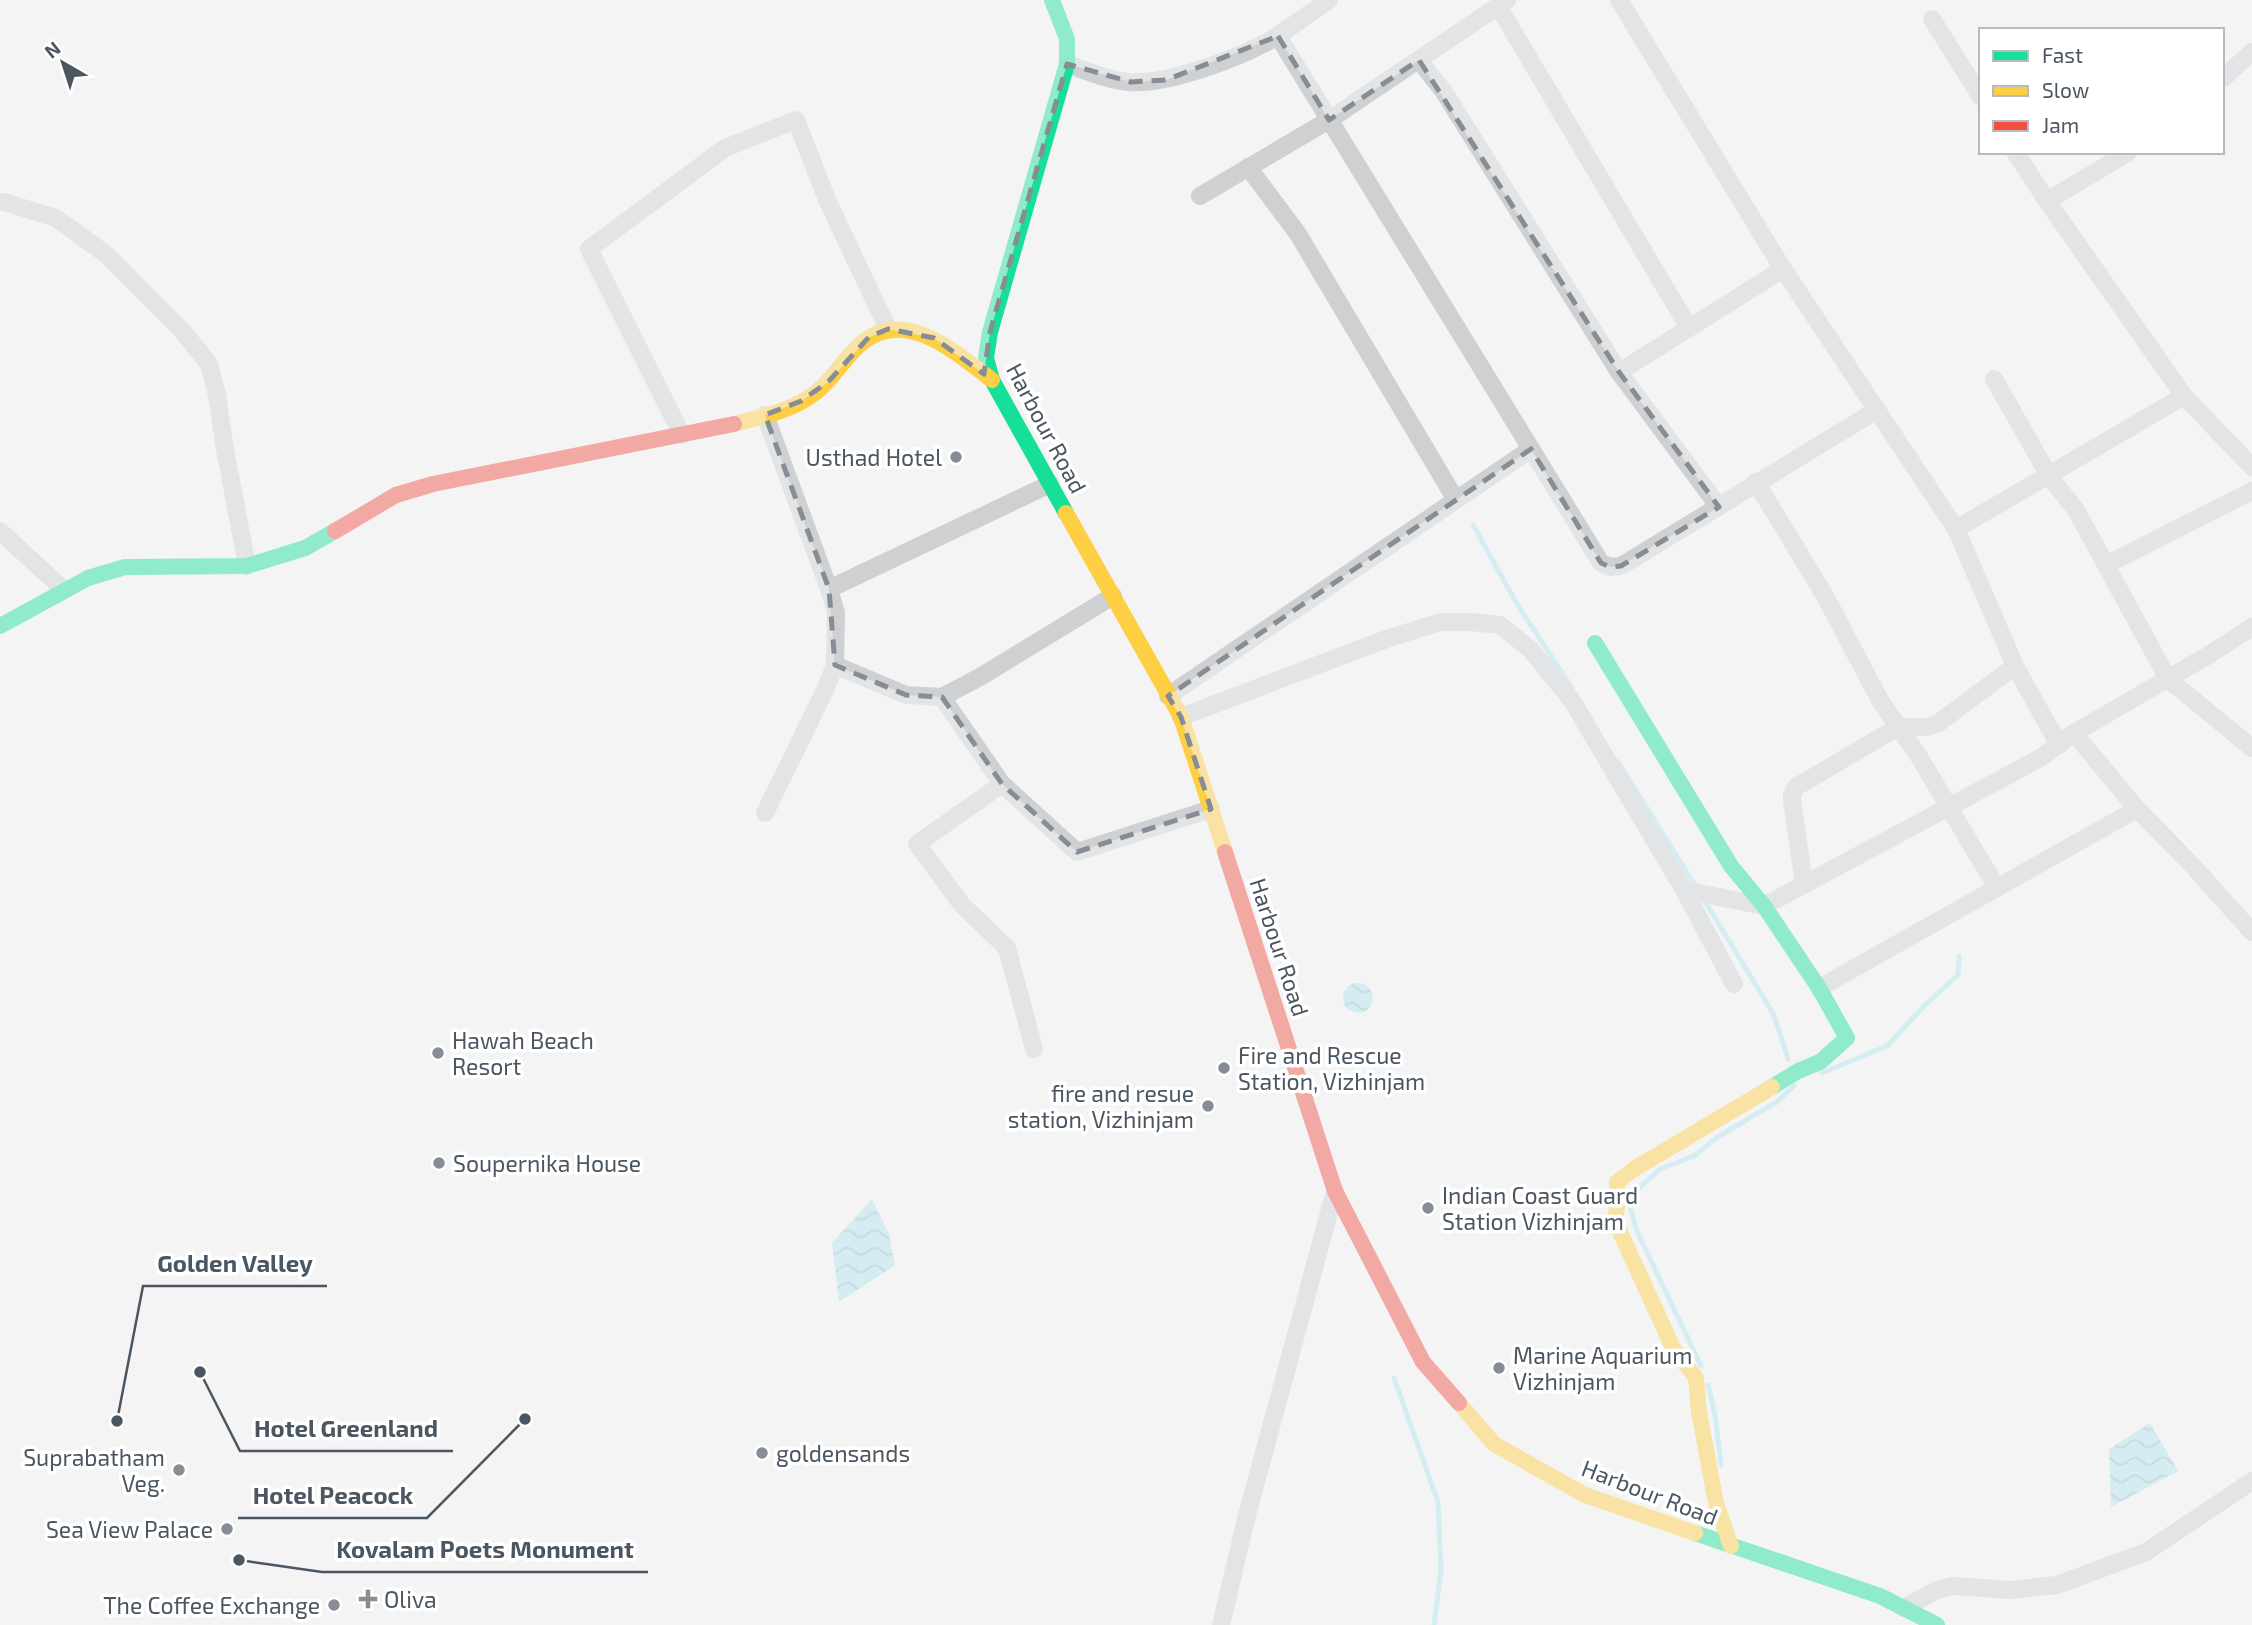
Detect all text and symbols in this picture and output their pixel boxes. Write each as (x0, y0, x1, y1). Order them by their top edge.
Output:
north arrow (28, 28, 98, 98)
legend (1979, 28, 2224, 154)
text: N (39, 36, 65, 63)
text: Fast (2042, 42, 2083, 67)
text: Slow (2042, 77, 2089, 102)
text: Jam (2042, 112, 2079, 137)
street label: Harbour Road (1001, 358, 1093, 498)
place label: Usthad Hotel (806, 443, 942, 471)
marker: Usthad Hotel (948, 449, 964, 465)
street label: Harbour Road (1245, 875, 1315, 1019)
place label: Hawah Beach Resort (452, 1026, 594, 1080)
place label: Fire and Rescue Station, Vizhinjam (1238, 1041, 1425, 1095)
marker: Hawah Beach Resort (430, 1045, 446, 1061)
marker: Fire and Rescue Station, Vizhinjam (1216, 1060, 1232, 1076)
place label: fire and resue station, Vizhinjam (1008, 1079, 1194, 1133)
marker: fire and resue station, Vizhinjam (1200, 1098, 1216, 1114)
place label: Soupernika House (453, 1149, 641, 1177)
marker: Soupernika House (431, 1155, 447, 1171)
place label: Indian Coast Guard Station Vizhinjam (1442, 1181, 1638, 1235)
marker: Indian Coast Guard Station Vizhinjam (1420, 1200, 1436, 1216)
callout: Golden Valley (143, 1241, 327, 1286)
text: Golden Valley (157, 1248, 313, 1277)
place label: Marine Aquarium Vizhinjam (1513, 1341, 1692, 1395)
marker: Marine Aquarium Vizhinjam (1491, 1360, 1507, 1376)
callout: Hotel Greenland (240, 1406, 453, 1451)
text: Hotel Greenland (254, 1413, 438, 1442)
place label: goldensands (776, 1439, 910, 1467)
place label: Suprabatham Veg. (23, 1443, 165, 1497)
marker: goldensands (754, 1445, 770, 1461)
street label: Harbour Road (1578, 1453, 1722, 1531)
marker: Suprabatham Veg. (171, 1462, 187, 1478)
callout: Hotel Peacock (238, 1473, 427, 1518)
text: Hotel Peacock (253, 1480, 414, 1509)
place label: Sea View Palace (46, 1515, 213, 1543)
marker: Sea View Palace (219, 1521, 235, 1537)
callout: Kovalam Poets Monument (322, 1527, 648, 1572)
text: Kovalam Poets Monument (336, 1534, 634, 1563)
place label: Oliva (384, 1585, 437, 1613)
marker: Oliva (358, 1589, 378, 1609)
place label: The Coffee Exchange (103, 1591, 320, 1619)
marker: The Coffee Exchange (326, 1597, 342, 1613)

